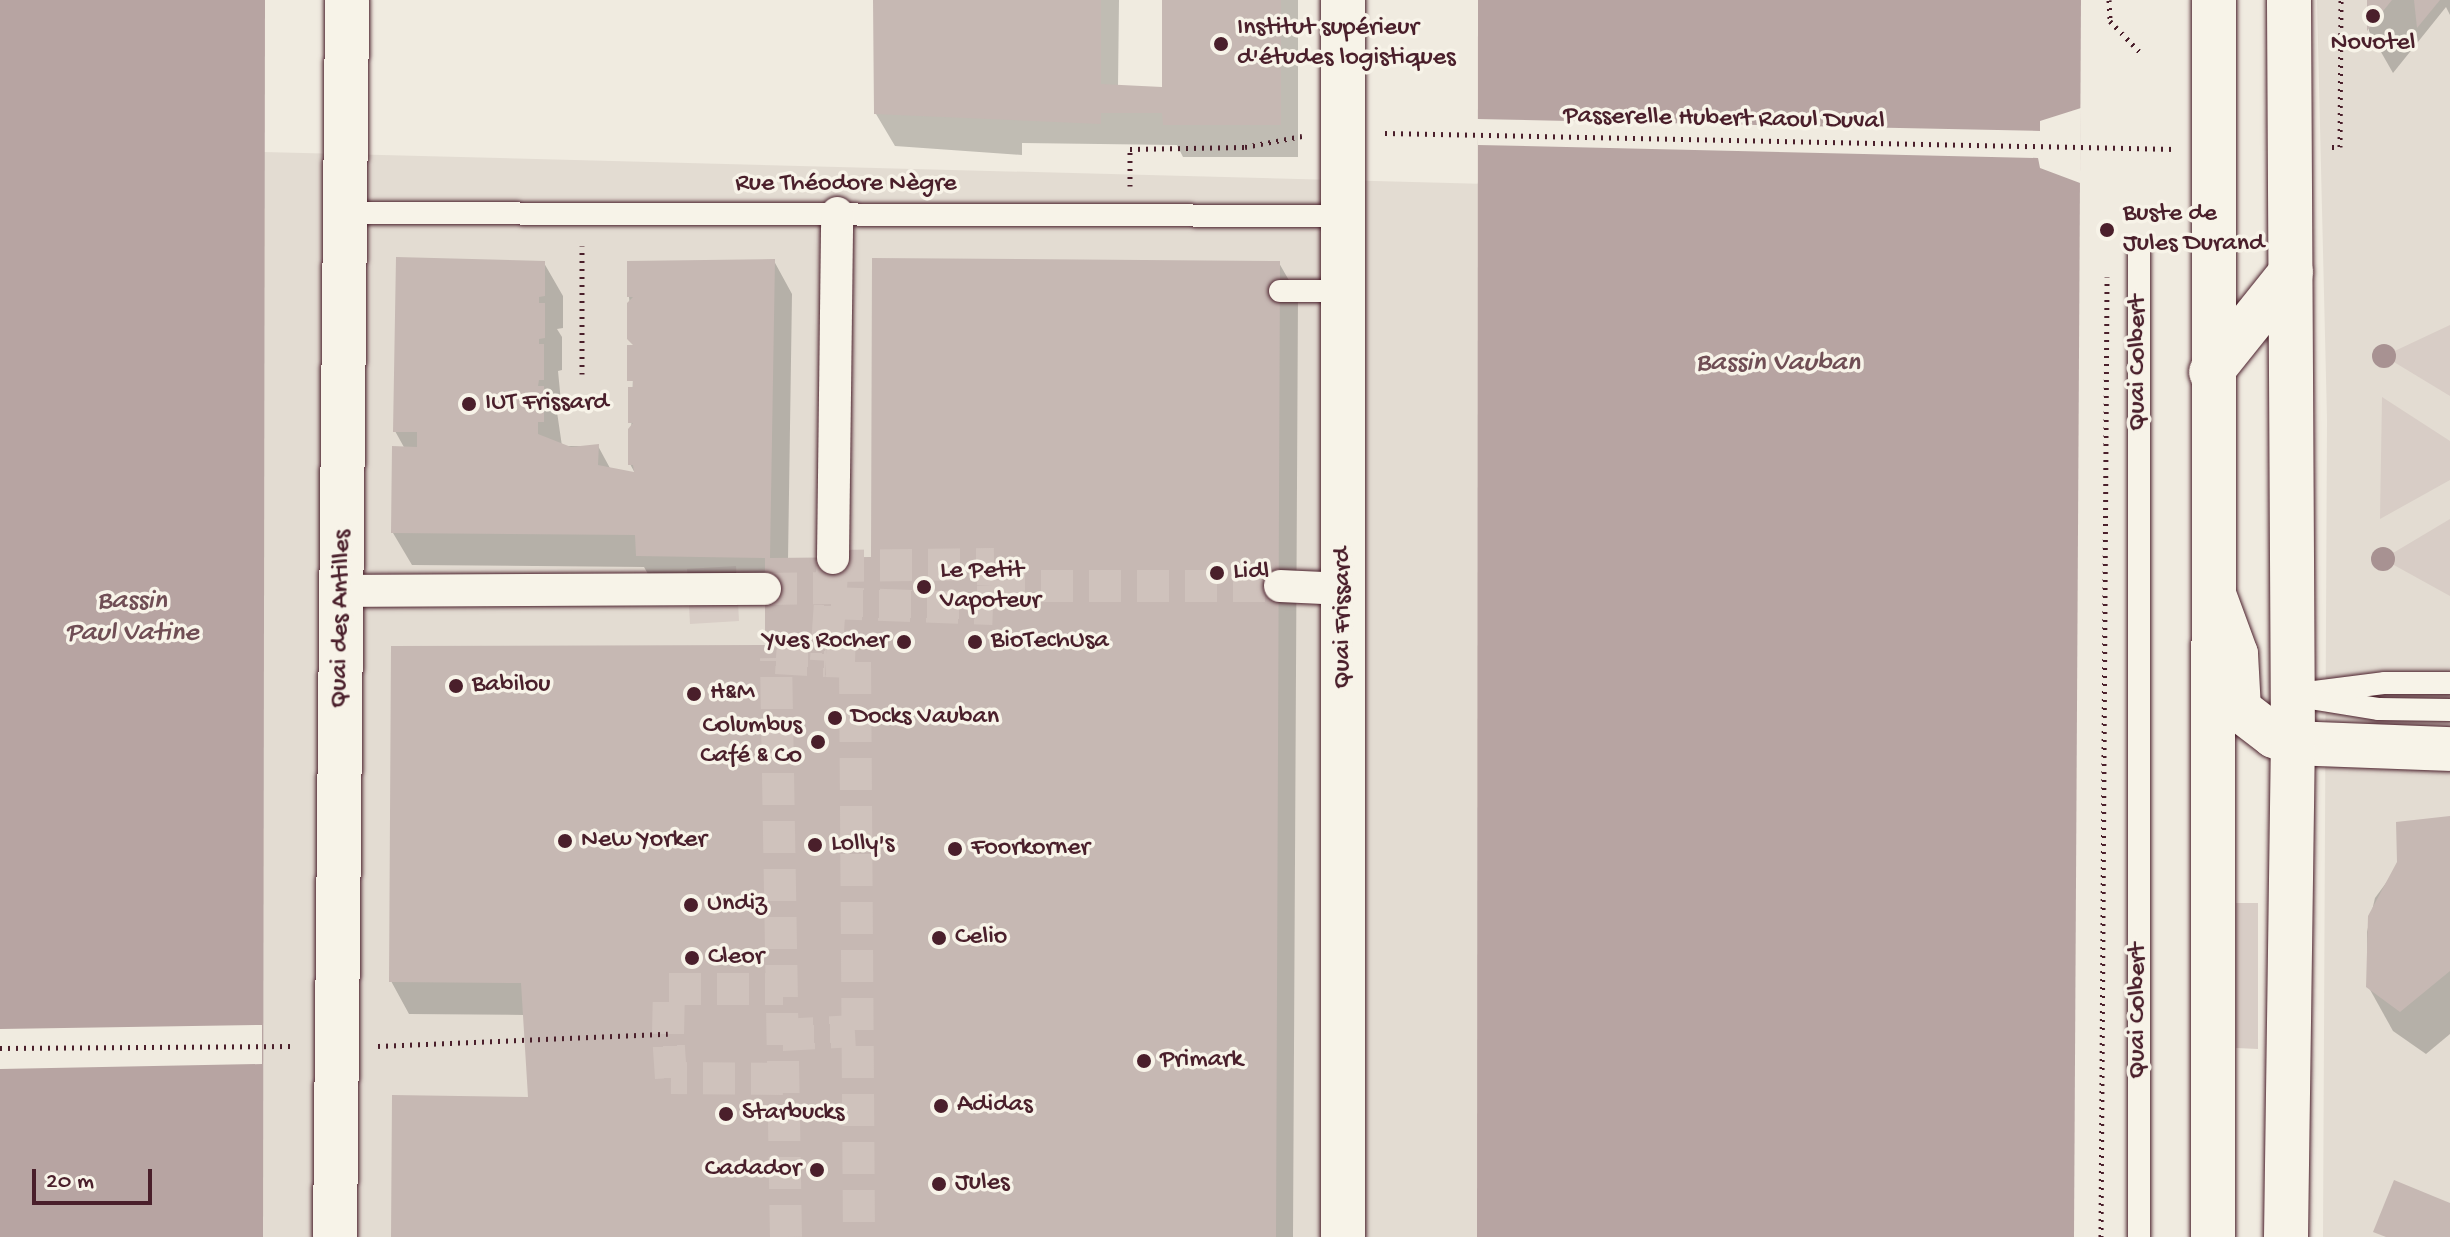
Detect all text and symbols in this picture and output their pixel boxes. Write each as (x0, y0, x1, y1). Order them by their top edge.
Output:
marker: Novotel (2364, 7, 2382, 25)
place label: Institut supérieur d'études logistiques (1237, 13, 1456, 74)
place label: Novotel (2330, 28, 2416, 60)
marker: Institut supérieur d'études logistiques (1212, 35, 1230, 53)
street label: Passerelle Hubert Raoul Duval (1563, 102, 1885, 138)
street label: Rue Théodore Nègre (735, 169, 957, 201)
place label: Buste de Jules Durand (2123, 199, 2264, 260)
marker: Buste de Jules Durand (2098, 221, 2116, 239)
street label: Quai Colbert (2123, 295, 2155, 431)
water label: Bassin Vauban (1696, 347, 1860, 381)
place label: IUT Frissard (485, 388, 609, 420)
marker: IUT Frissard (460, 395, 478, 413)
street label: Quai des Antilles (325, 529, 359, 709)
street label: Quai Frissard (1328, 547, 1360, 689)
place label: Le Petit Vapoteur (940, 556, 1041, 618)
place label: Lidl (1233, 557, 1269, 589)
marker: Lidl (1208, 564, 1226, 582)
marker: Le Petit Vapoteur (915, 578, 933, 596)
water label: Bassin Paul Vatine (65, 585, 199, 651)
place label: Yves Rocher (763, 626, 888, 658)
place label: BioTechUsa (991, 626, 1109, 658)
marker: Yves Rocher (895, 633, 913, 651)
marker: BioTechUsa (966, 633, 984, 651)
place label: Babilou (472, 670, 551, 702)
marker: Babilou (447, 677, 465, 695)
place label: H&M (710, 678, 755, 710)
marker: H&M (685, 685, 703, 703)
place label: Docks Vauban (851, 702, 999, 734)
marker: Docks Vauban (826, 709, 844, 727)
place label: Columbus Café & Co (700, 711, 802, 772)
marker: Columbus Café & Co (809, 733, 827, 751)
place label: New Yorker (581, 825, 707, 857)
place label: Lolly's (831, 829, 894, 861)
marker: New Yorker (556, 832, 574, 850)
place label: Foorkorner (971, 833, 1090, 865)
marker: Lolly's (806, 836, 824, 854)
marker: Foorkorner (946, 840, 964, 858)
place label: Undiz (707, 889, 767, 921)
marker: Undiz (682, 896, 700, 914)
place label: Celio (955, 922, 1007, 954)
marker: Celio (930, 929, 948, 947)
place label: Cleor (708, 942, 764, 974)
street label: Quai Colbert (2123, 943, 2155, 1079)
marker: Cleor (683, 949, 701, 967)
place label: Primark (1160, 1045, 1243, 1077)
marker: Primark (1135, 1052, 1153, 1070)
place label: Adidas (957, 1090, 1032, 1122)
marker: Adidas (932, 1097, 950, 1115)
place label: Starbucks (742, 1098, 844, 1130)
marker: Starbucks (717, 1105, 735, 1123)
scale bar (36, 1153, 156, 1203)
place label: Cadador (705, 1154, 801, 1186)
marker: Cadador (808, 1161, 826, 1179)
text: 20 m (46, 1168, 94, 1197)
place label: Jules (955, 1168, 1010, 1200)
marker: Jules (930, 1175, 948, 1193)

